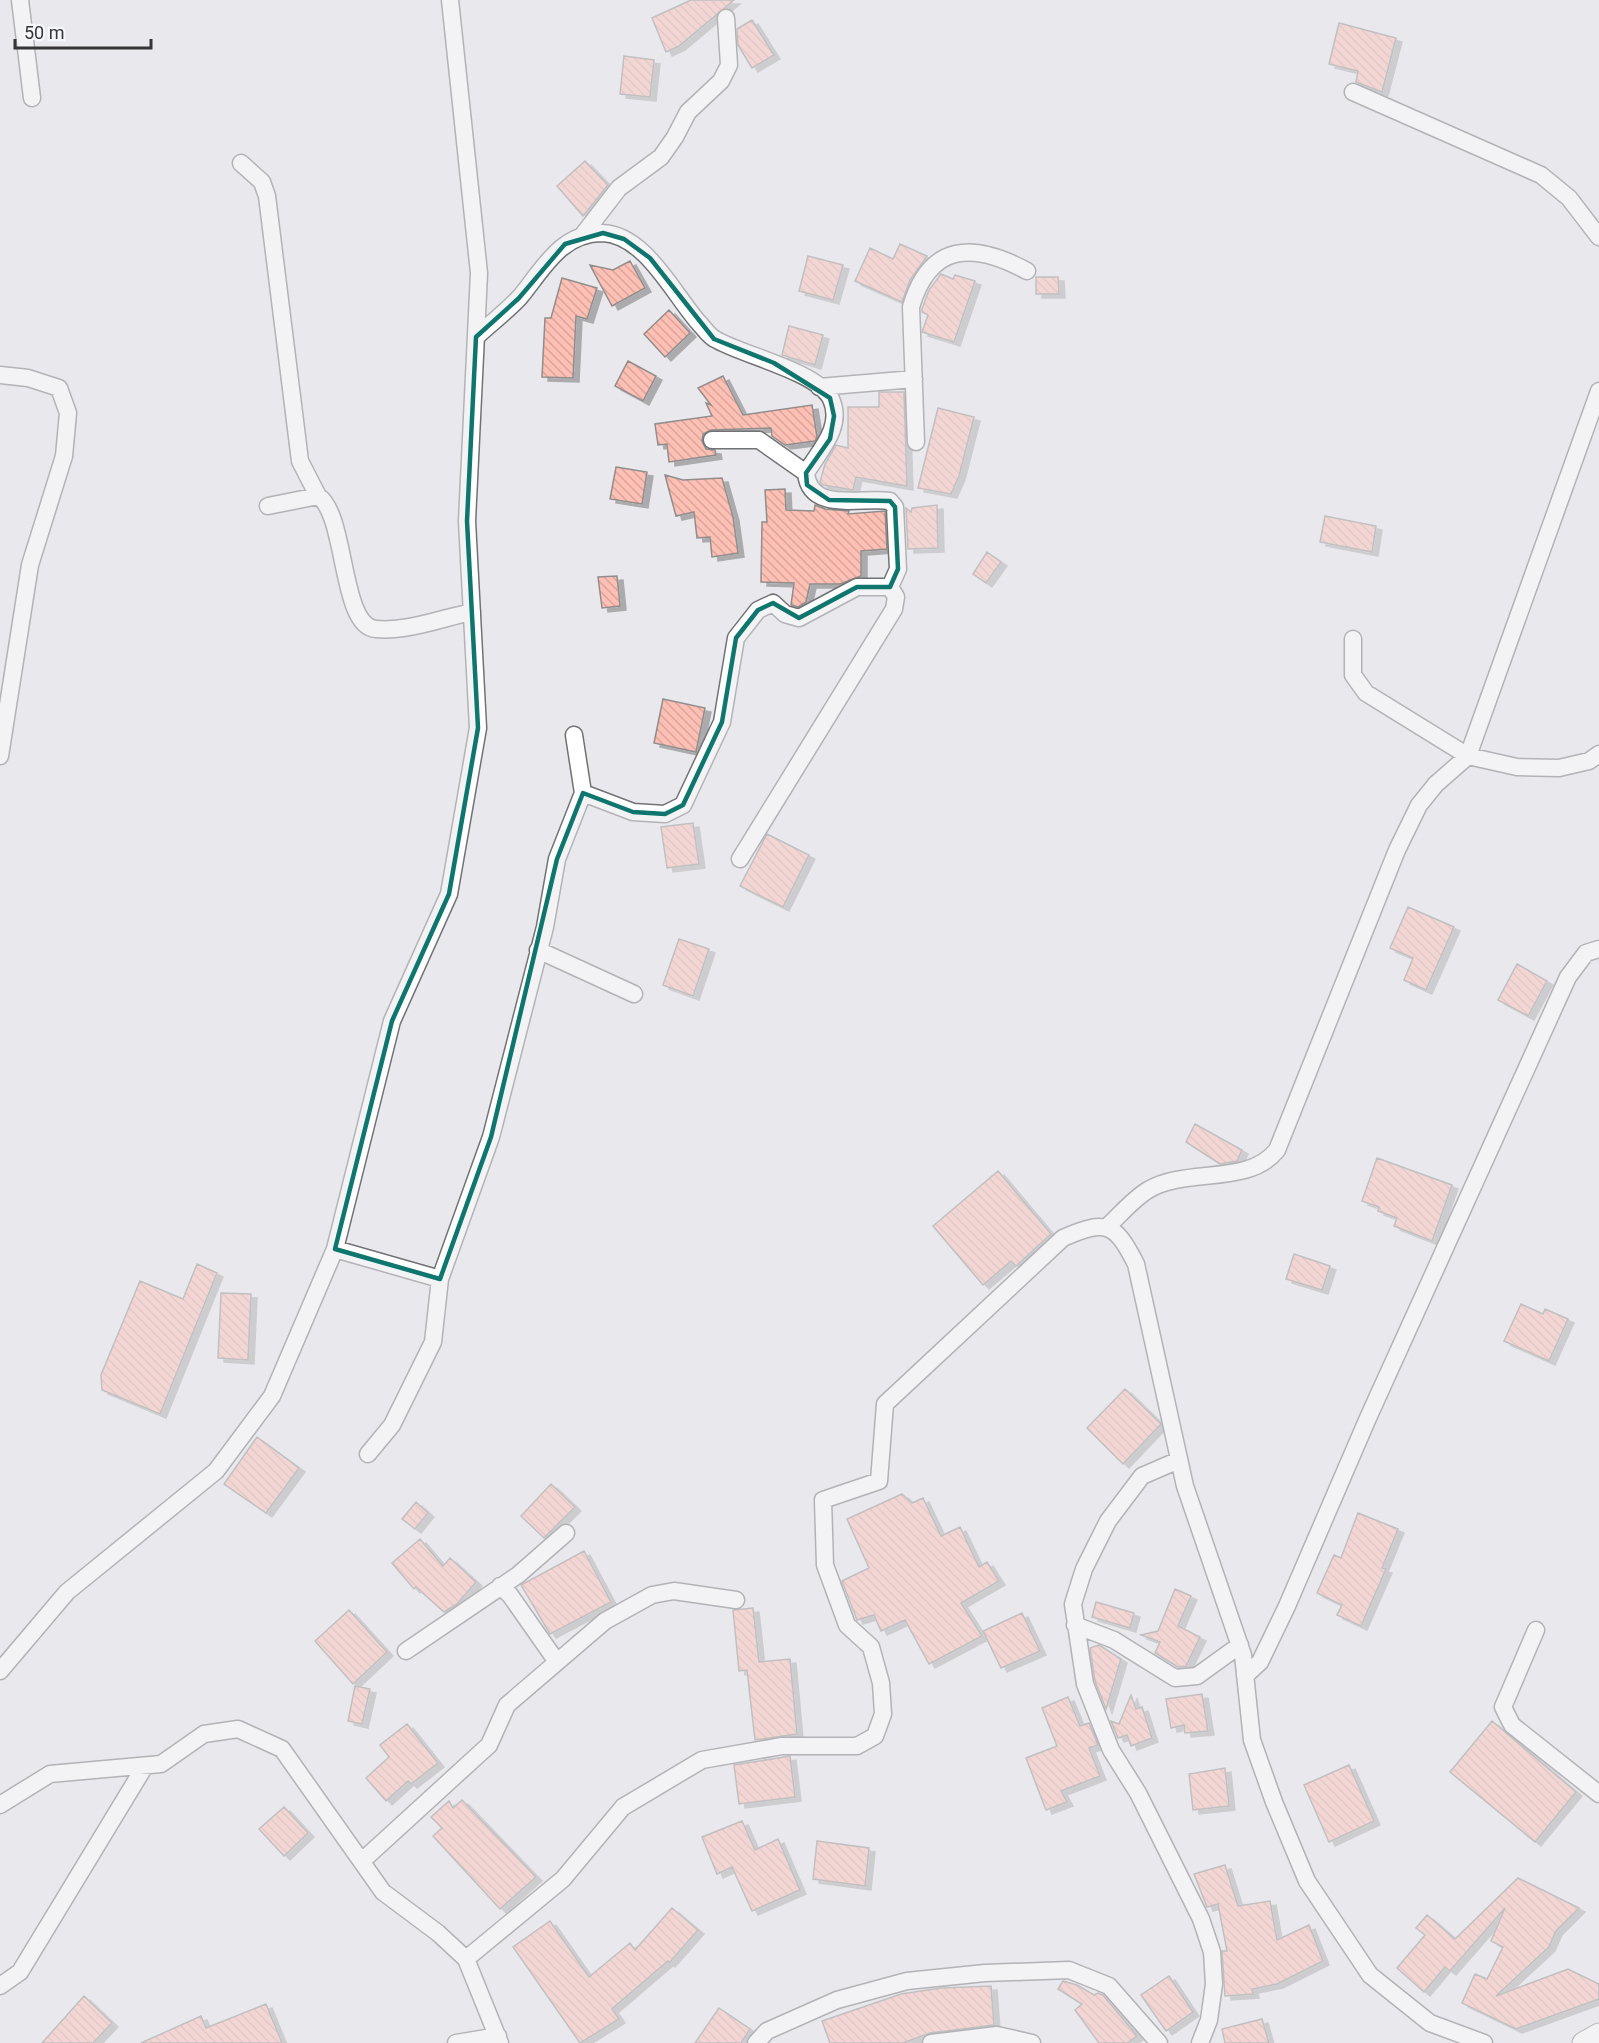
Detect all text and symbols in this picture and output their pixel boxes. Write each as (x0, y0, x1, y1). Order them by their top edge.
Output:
scale bar (15, 12, 152, 50)
text: 50 m (24, 22, 64, 43)

